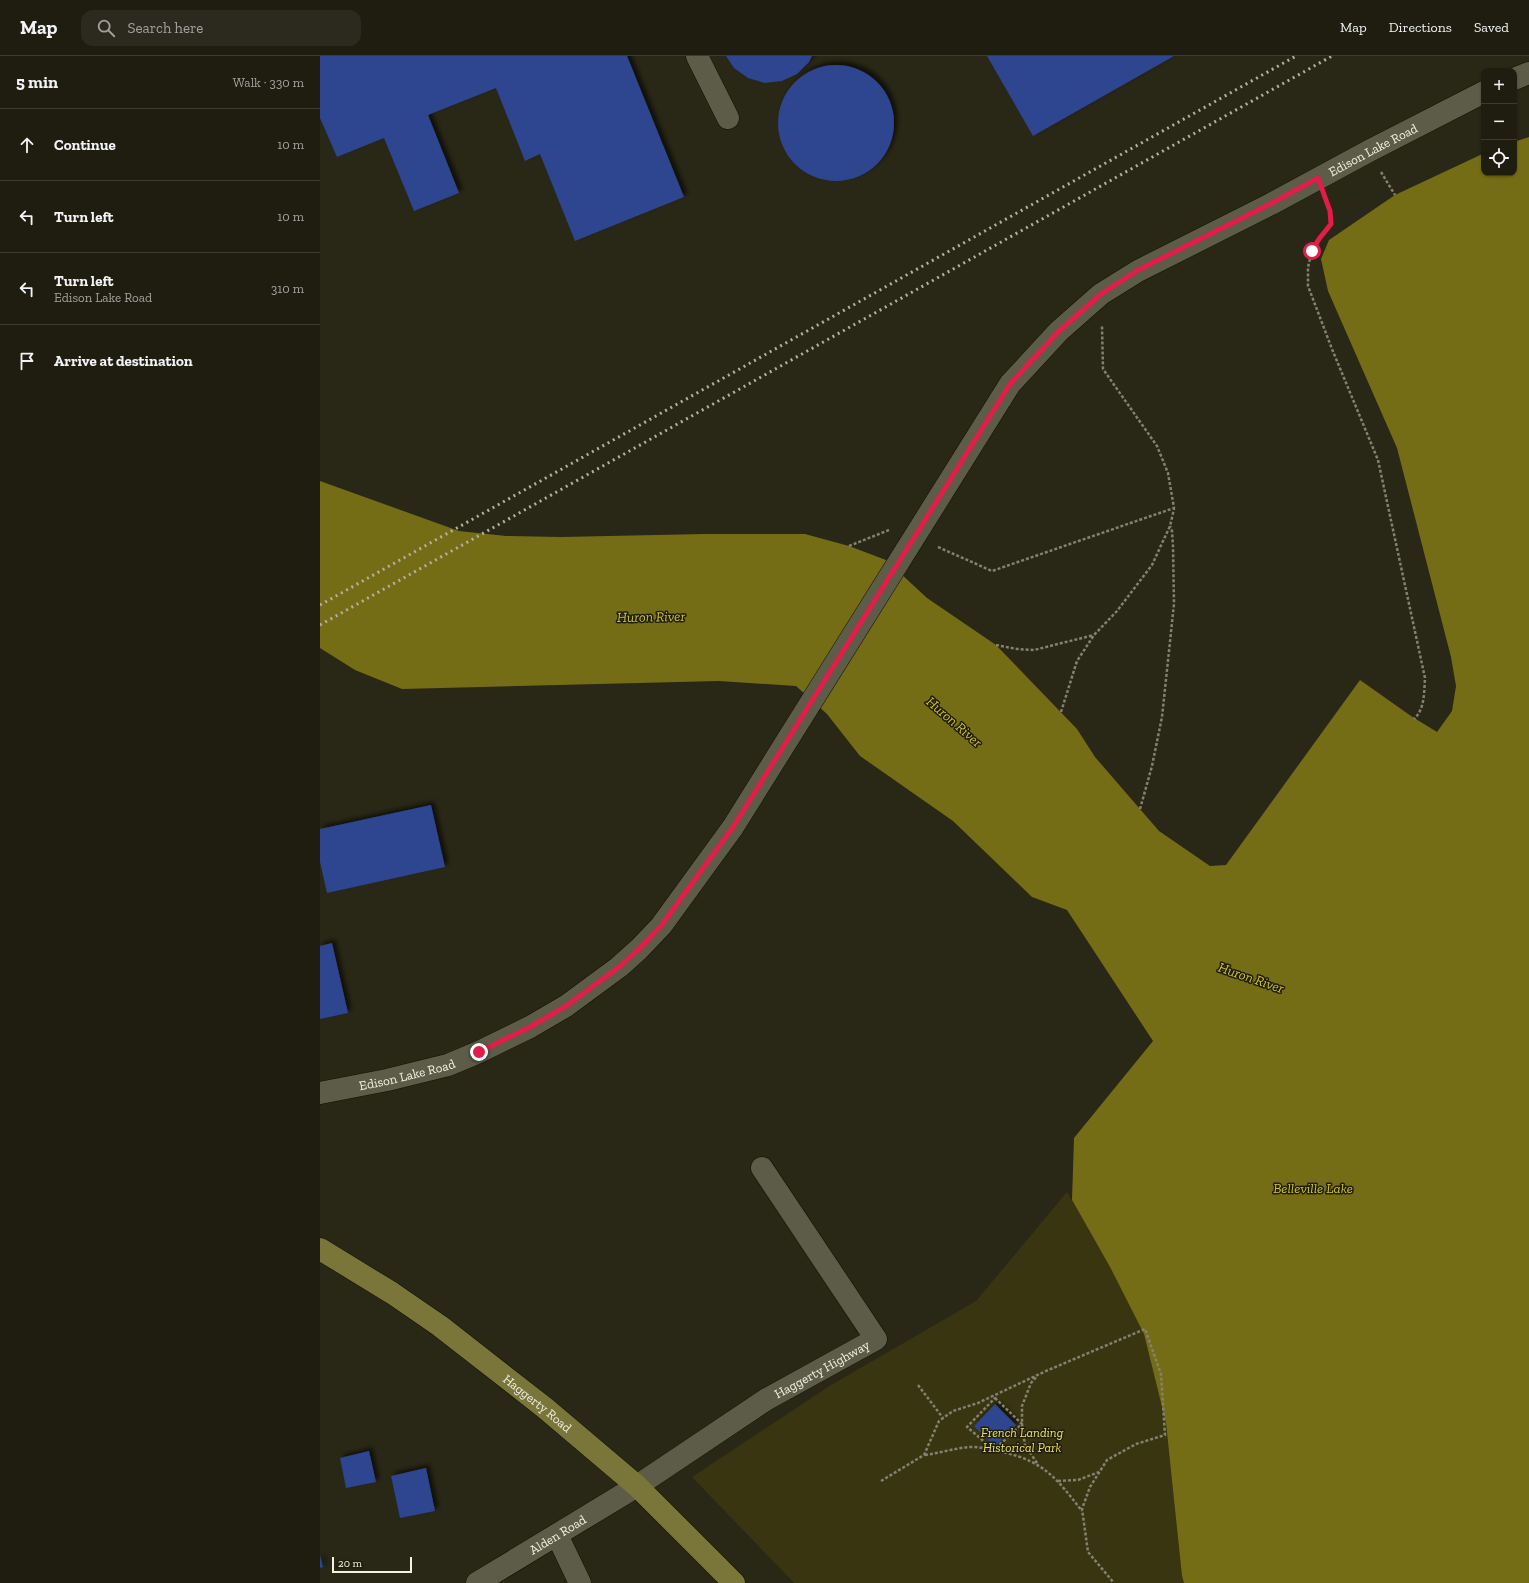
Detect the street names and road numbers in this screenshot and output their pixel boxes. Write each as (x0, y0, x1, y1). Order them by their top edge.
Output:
street label: Edison Lake Road (1326, 120, 1420, 179)
street label: Edison Lake Road (358, 1055, 457, 1093)
street label: Haggerty Highway (772, 1337, 872, 1401)
street label: Haggerty Road (500, 1371, 575, 1435)
street label: Alden Road (526, 1511, 588, 1557)

